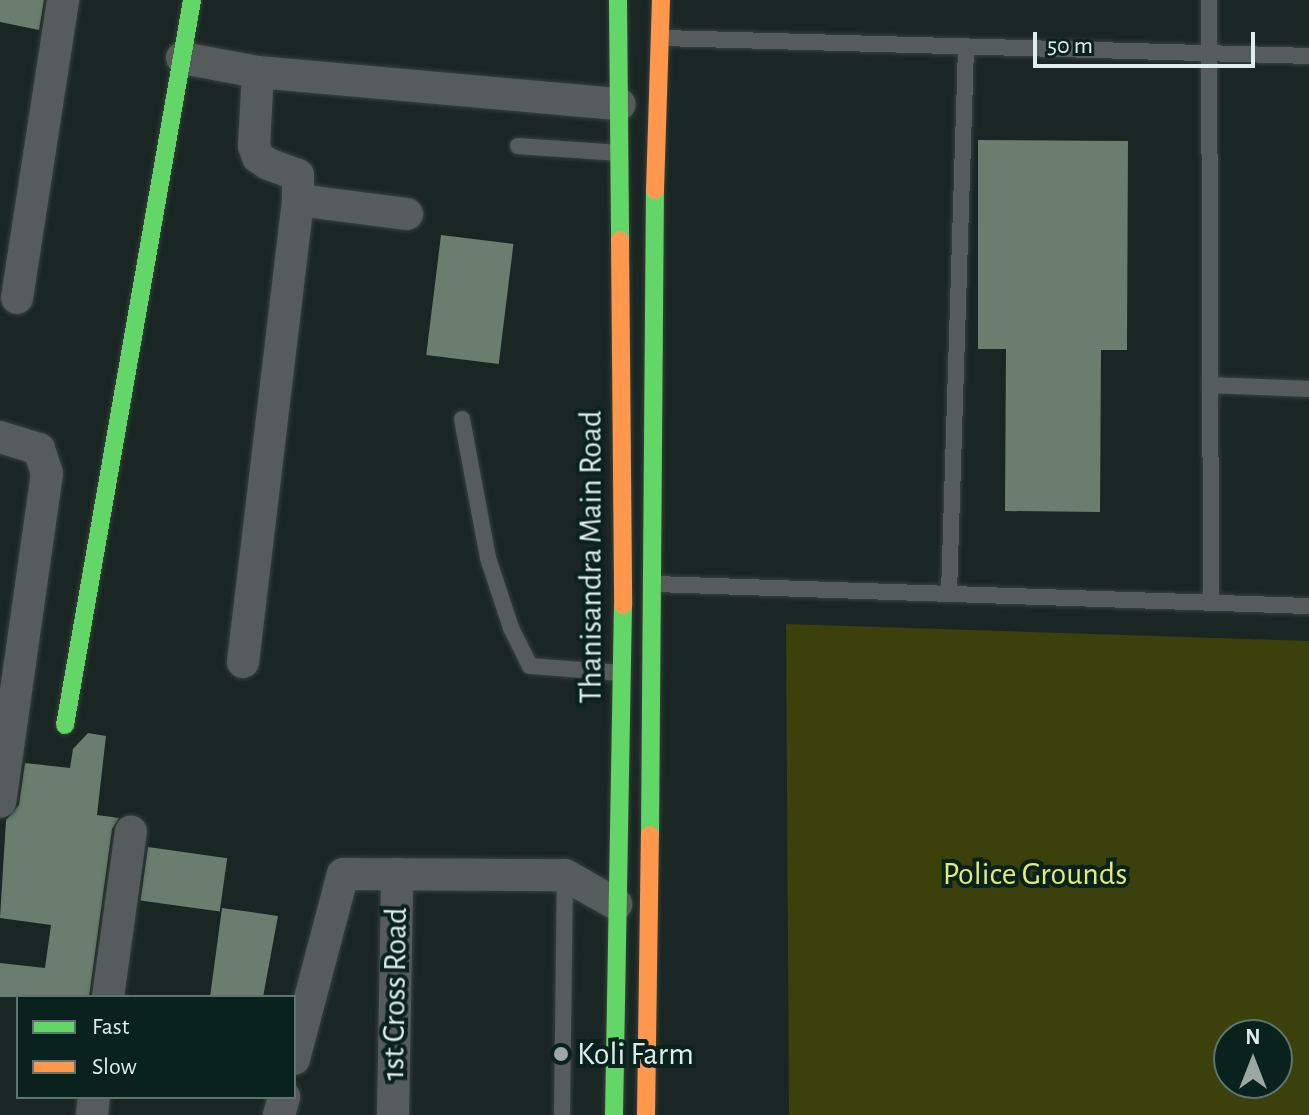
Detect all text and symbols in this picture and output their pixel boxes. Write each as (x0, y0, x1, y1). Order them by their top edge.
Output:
scale bar (1037, 16, 1259, 66)
text: 50 m (1047, 34, 1093, 58)
street label: Thanisandra Main Road (572, 410, 610, 704)
park label: Police Grounds (943, 855, 1127, 893)
street label: 1st Cross Road (374, 907, 416, 1081)
legend (16, 995, 296, 1099)
text: Fast (92, 1015, 129, 1039)
north arrow (1213, 1019, 1293, 1099)
text: N (1245, 1026, 1261, 1048)
place label: Koli Farm (577, 1035, 694, 1073)
marker: Koli Farm (552, 1045, 570, 1063)
text: Slow (92, 1055, 137, 1079)

